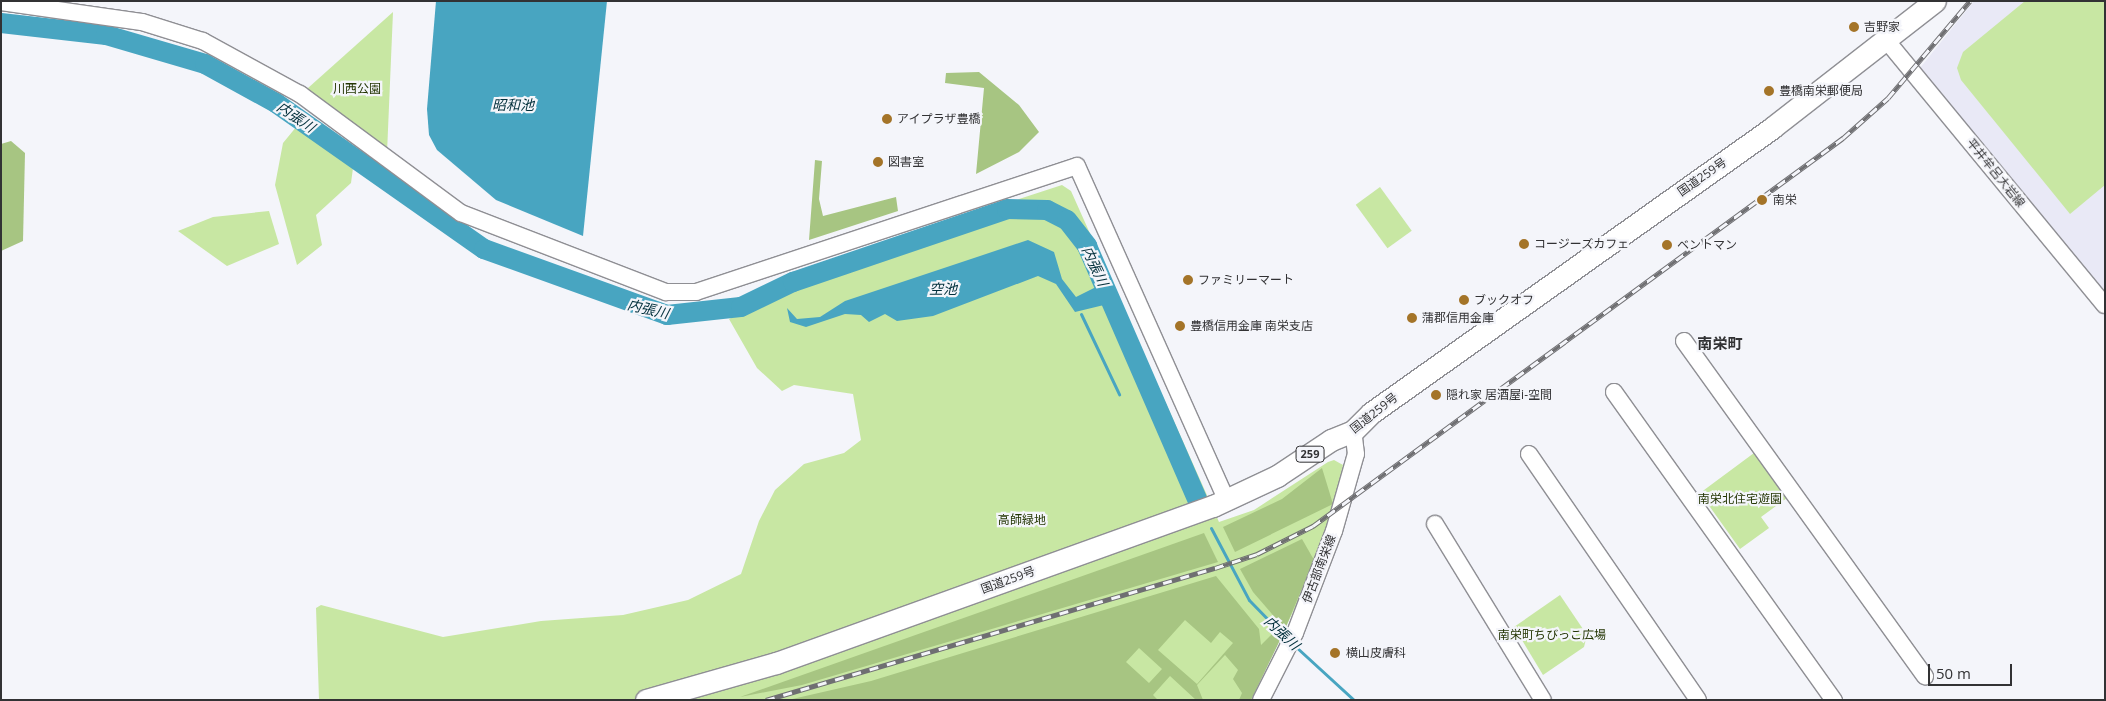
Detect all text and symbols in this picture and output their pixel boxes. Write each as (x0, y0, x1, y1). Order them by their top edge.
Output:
place label: 吉野家 (1864, 20, 1900, 34)
marker: 吉野家 (1848, 21, 1860, 33)
park label: 川西公園 (333, 82, 381, 96)
place label: 豊橋南栄郵便局 (1779, 84, 1863, 98)
marker: 豊橋南栄郵便局 (1763, 85, 1775, 97)
water label: 昭和池 (492, 97, 534, 113)
water label: 内張川 (274, 98, 318, 136)
place label: アイプラザ豊橋 (897, 112, 981, 126)
marker: アイプラザ豊橋 (881, 113, 893, 125)
street label: 平井牟呂大岩線 (1964, 136, 2028, 210)
place label: 図書室 (888, 155, 924, 169)
street label: 国道259号 (1675, 155, 1729, 199)
marker: 図書室 (872, 156, 884, 168)
marker: 南栄 (1755, 193, 1769, 207)
place label: 南栄 (1773, 193, 1797, 207)
place label: コージーズカフェ (1534, 237, 1630, 251)
marker: コージーズカフェ (1518, 238, 1530, 250)
place label: ベントマン (1677, 238, 1737, 252)
marker: ベントマン (1661, 239, 1673, 251)
water label: 内張川 (1079, 243, 1111, 289)
place label: ファミリーマート (1198, 273, 1294, 287)
marker: ファミリーマート (1182, 274, 1194, 286)
water label: 空池 (929, 281, 957, 297)
place label: ブックオフ (1474, 293, 1534, 307)
marker: ブックオフ (1458, 294, 1470, 306)
water label: 内張川 (626, 296, 670, 322)
place label: 蒲郡信用金庫 (1422, 311, 1494, 325)
marker: 蒲郡信用金庫 (1406, 312, 1418, 324)
place label: 豊橋信用金庫 南栄支店 (1190, 319, 1313, 333)
marker: 豊橋信用金庫 南栄支店 (1174, 320, 1186, 332)
district label: 南栄町 (1698, 335, 1742, 353)
place label: 隠れ家 居酒屋i-空間 (1446, 388, 1552, 402)
marker: 隠れ家 居酒屋i-空間 (1430, 389, 1442, 401)
street label: 国道259号 (1347, 390, 1401, 436)
road number: 259 (1295, 446, 1325, 462)
park label: 南栄北住宅遊園 (1698, 492, 1782, 506)
park label: 高師緑地 (998, 513, 1046, 527)
street label: 伊古部南栄線 (1299, 533, 1339, 605)
street label: 国道259号 (979, 564, 1037, 596)
water label: 内張川 (1261, 613, 1303, 653)
park label: 南栄町ちびっこ広場 (1498, 628, 1606, 642)
marker: 横山皮膚科 (1328, 646, 1342, 660)
place label: 横山皮膚科 (1346, 646, 1406, 660)
scale bar (1931, 654, 2015, 686)
text: 50 m (1936, 663, 1971, 683)

